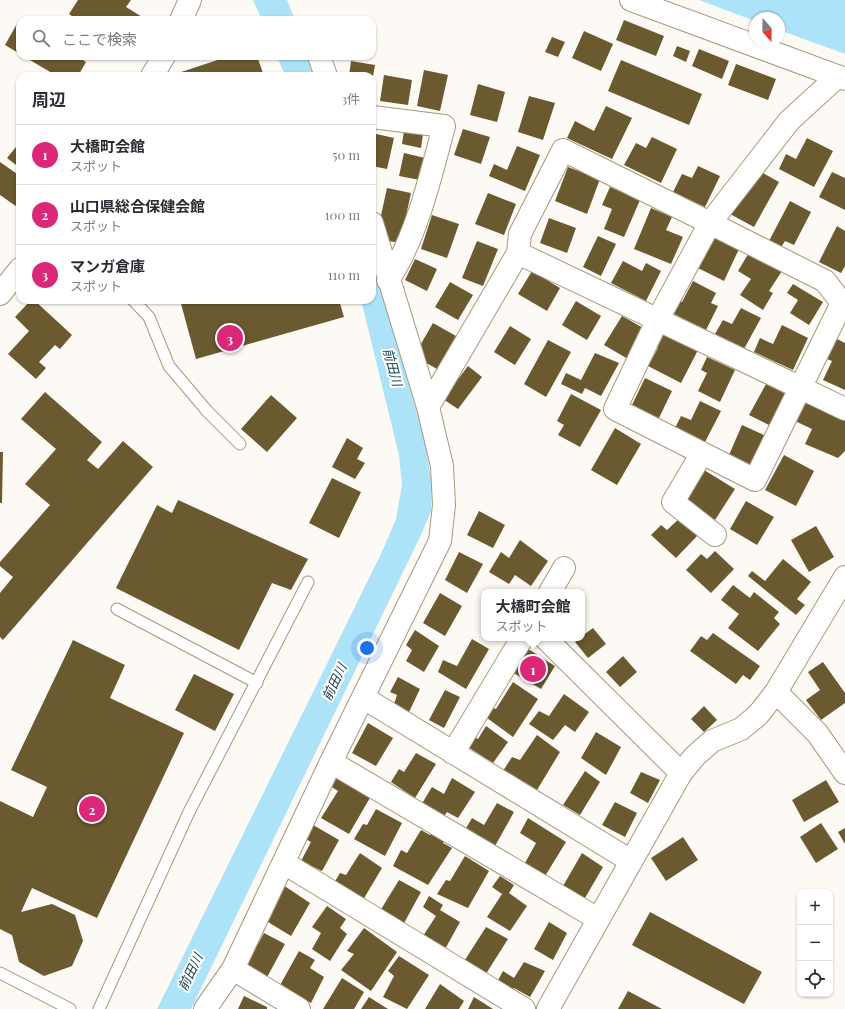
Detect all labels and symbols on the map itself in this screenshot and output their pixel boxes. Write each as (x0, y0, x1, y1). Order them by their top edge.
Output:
north arrow (749, 12, 785, 48)
pin: 3 (217, 323, 243, 353)
water label: 前田川 (380, 346, 407, 390)
your location (357, 638, 377, 658)
pin: 1 (520, 654, 546, 684)
water label: 前田川 (317, 659, 351, 703)
pin: 2 (79, 794, 105, 824)
water label: 前田川 (173, 949, 207, 993)

